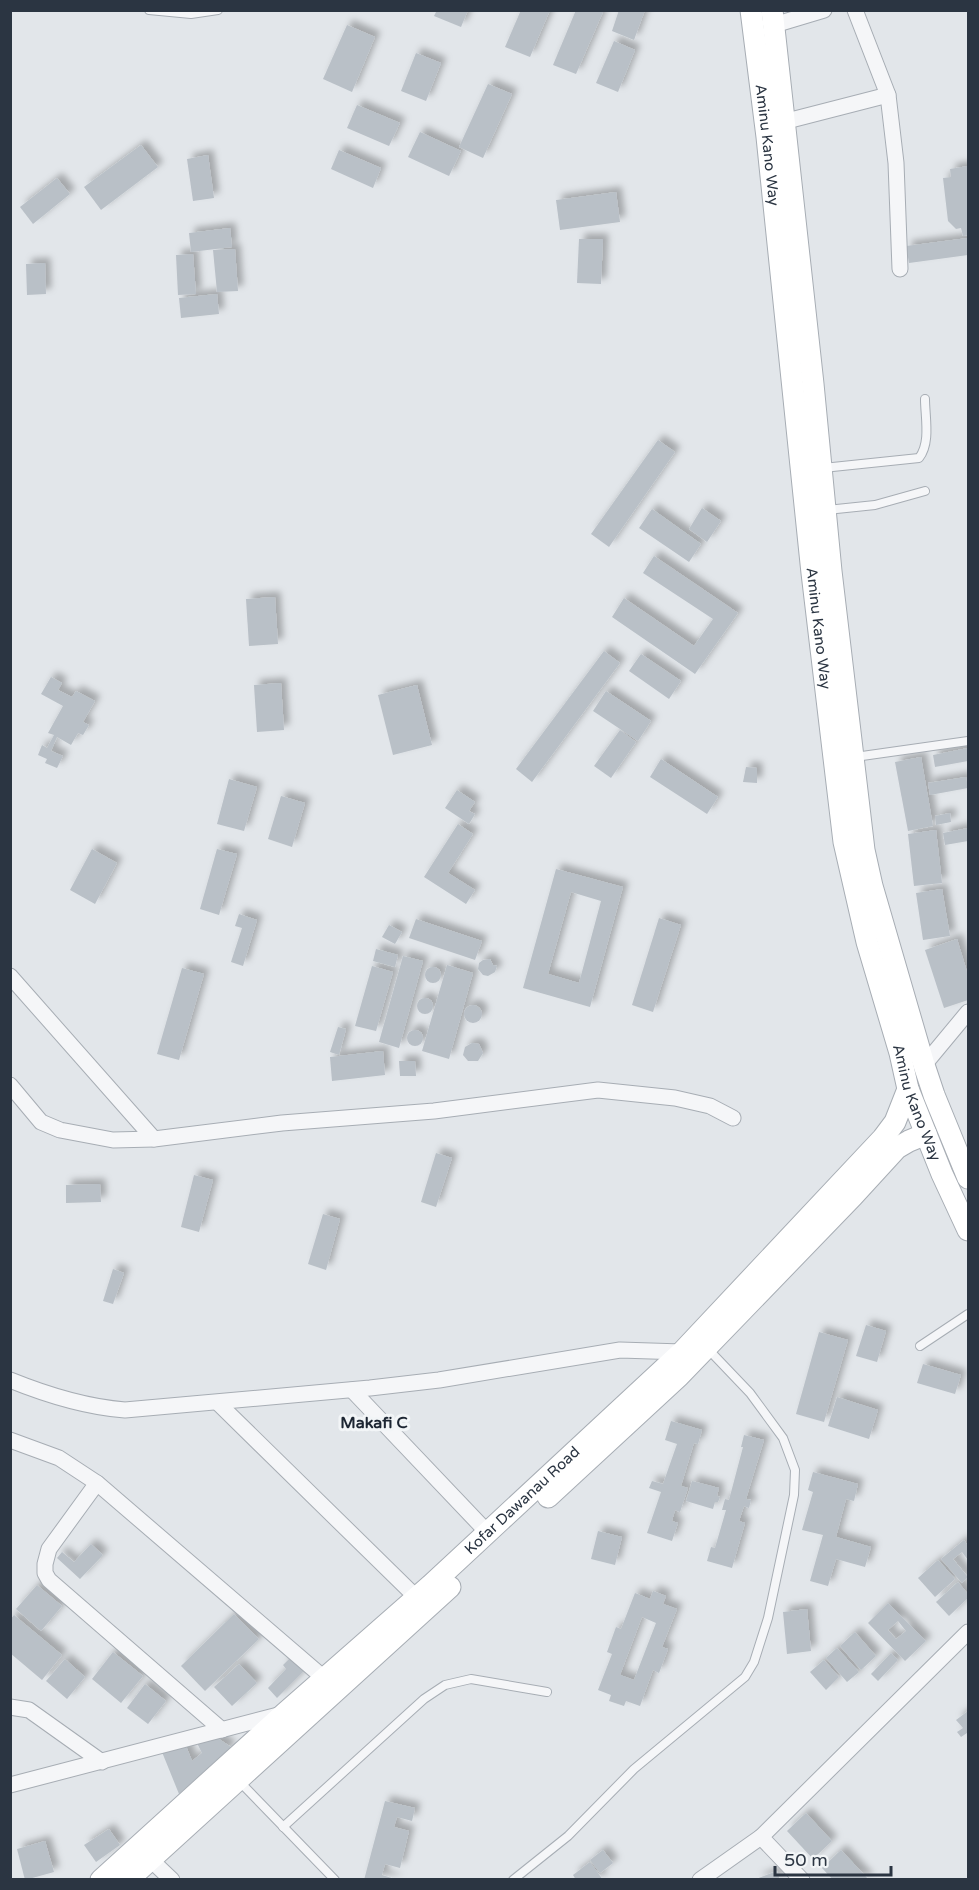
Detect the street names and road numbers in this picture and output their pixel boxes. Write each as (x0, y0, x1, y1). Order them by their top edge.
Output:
street label: Aminu Kano Way (751, 83, 783, 207)
street label: Aminu Kano Way (802, 566, 835, 690)
street label: Aminu Kano Way (889, 1042, 945, 1164)
street label: Kofar Dawanau Road (461, 1443, 583, 1558)

